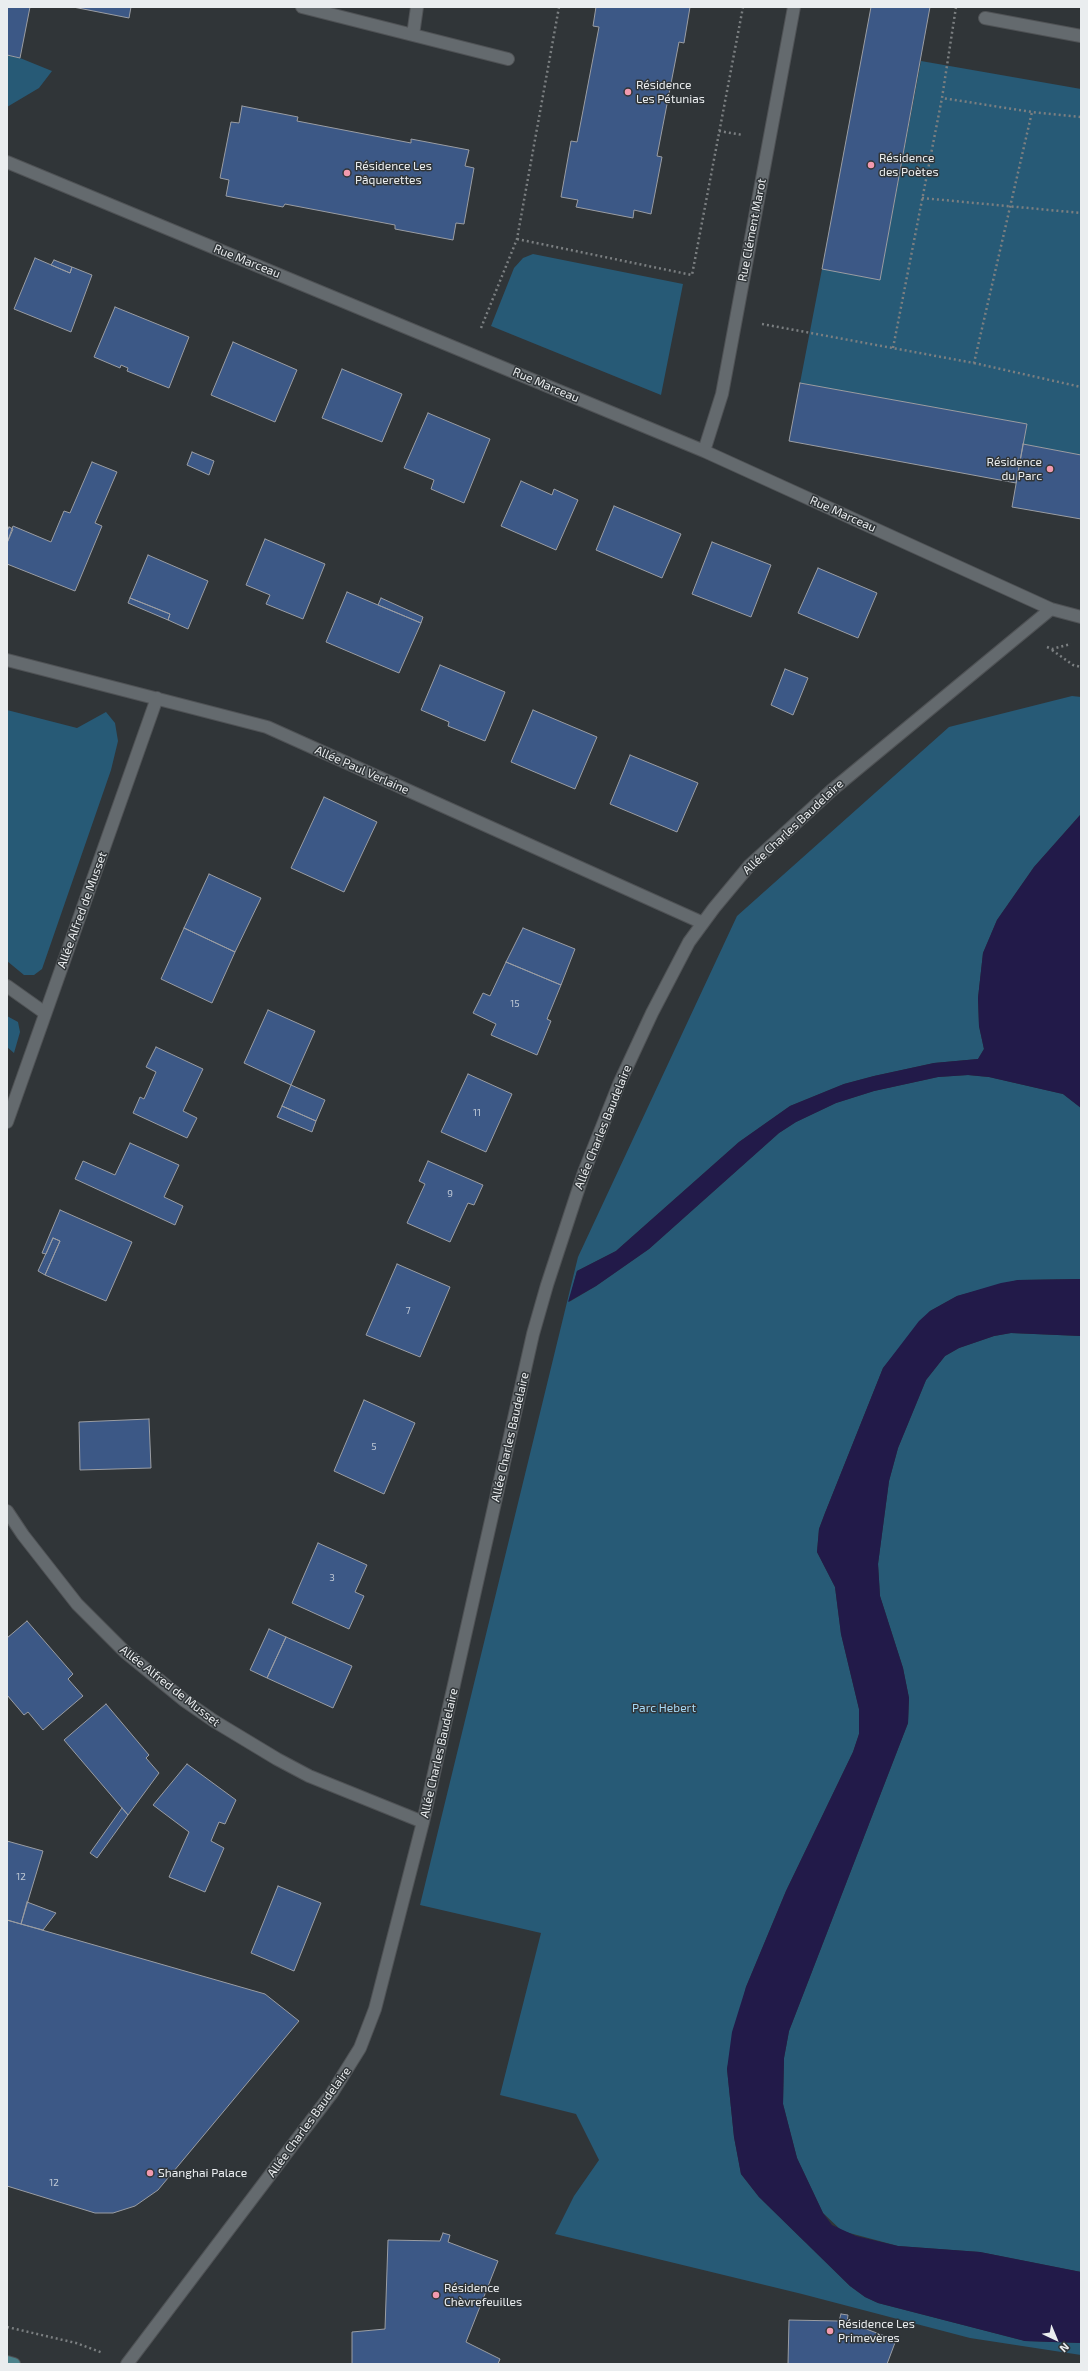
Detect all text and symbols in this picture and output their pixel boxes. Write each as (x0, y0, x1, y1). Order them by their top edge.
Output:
place label: Résidence Les Pétunias (636, 78, 705, 106)
marker: Résidence Les Pétunias (623, 87, 633, 97)
place label: Résidence des Poètes (879, 151, 938, 179)
place label: Résidence Les Pâquerettes (355, 159, 432, 187)
marker: Résidence des Poètes (866, 160, 876, 170)
marker: Résidence Les Pâquerettes (342, 168, 352, 178)
street label: Rue Clément Marot (735, 177, 769, 283)
street label: Rue Marceau (211, 241, 283, 281)
street label: Rue Marceau (511, 365, 581, 405)
place label: Résidence du Parc (987, 455, 1042, 483)
marker: Résidence du Parc (1045, 464, 1055, 474)
street label: Rue Marceau (808, 493, 878, 535)
street label: Allée Paul Verlaine (313, 743, 411, 797)
street label: Allée Charles Baudelaire (740, 777, 846, 877)
street label: Allée Alfred de Musset (54, 850, 110, 970)
house number: 15 (510, 998, 520, 1010)
street label: Allée Charles Baudelaire (571, 1063, 635, 1191)
house number: 11 (473, 1107, 481, 1119)
house number: 9 (447, 1188, 453, 1200)
house number: 7 (405, 1305, 411, 1317)
street label: Allée Charles Baudelaire (488, 1371, 532, 1503)
house number: 5 (371, 1441, 377, 1453)
house number: 3 (329, 1572, 335, 1584)
street label: Allée Alfred de Musset (117, 1642, 223, 1730)
street label: Allée Charles Baudelaire (417, 1687, 461, 1819)
park label: Parc Hebert (632, 1701, 696, 1715)
house number: 12 (16, 1871, 26, 1883)
street label: Allée Charles Baudelaire (264, 2064, 354, 2180)
place label: Shanghai Palace (158, 2166, 247, 2180)
marker: Shanghai Palace (145, 2168, 155, 2178)
house number: 12 (49, 2177, 59, 2189)
place label: Résidence Chèvrefeuilles (444, 2281, 522, 2309)
marker: Résidence Chèvrefeuilles (431, 2290, 441, 2300)
place label: Résidence Les Primevères (838, 2317, 915, 2345)
north arrow (1036, 2319, 1076, 2359)
marker: Résidence Les Primevères (825, 2326, 835, 2336)
text: N (1057, 2341, 1072, 2355)

